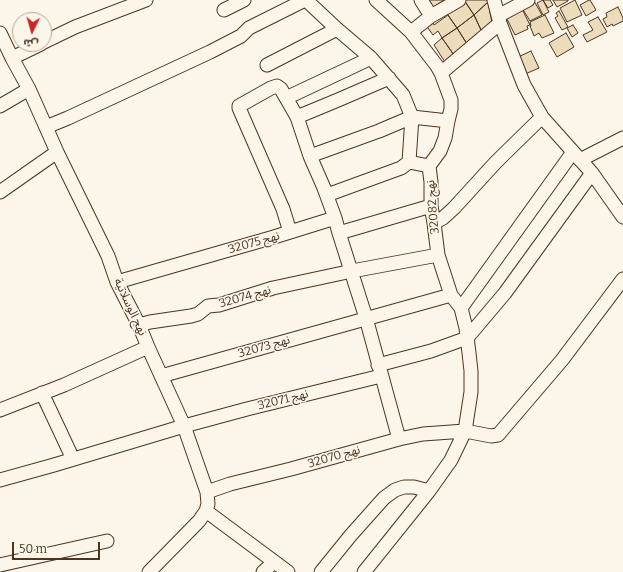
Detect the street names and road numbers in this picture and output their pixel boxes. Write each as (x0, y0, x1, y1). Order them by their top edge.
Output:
street label: نهج 32082 (423, 179, 443, 235)
street label: نهج 32075 (227, 229, 281, 257)
street label: نهج الوسلاتية (110, 276, 150, 338)
street label: نهج 32074 (217, 283, 273, 311)
street label: نهج 32073 (236, 333, 292, 361)
street label: نهج 32071 (256, 387, 310, 413)
street label: نهج 32070 (306, 443, 362, 471)

